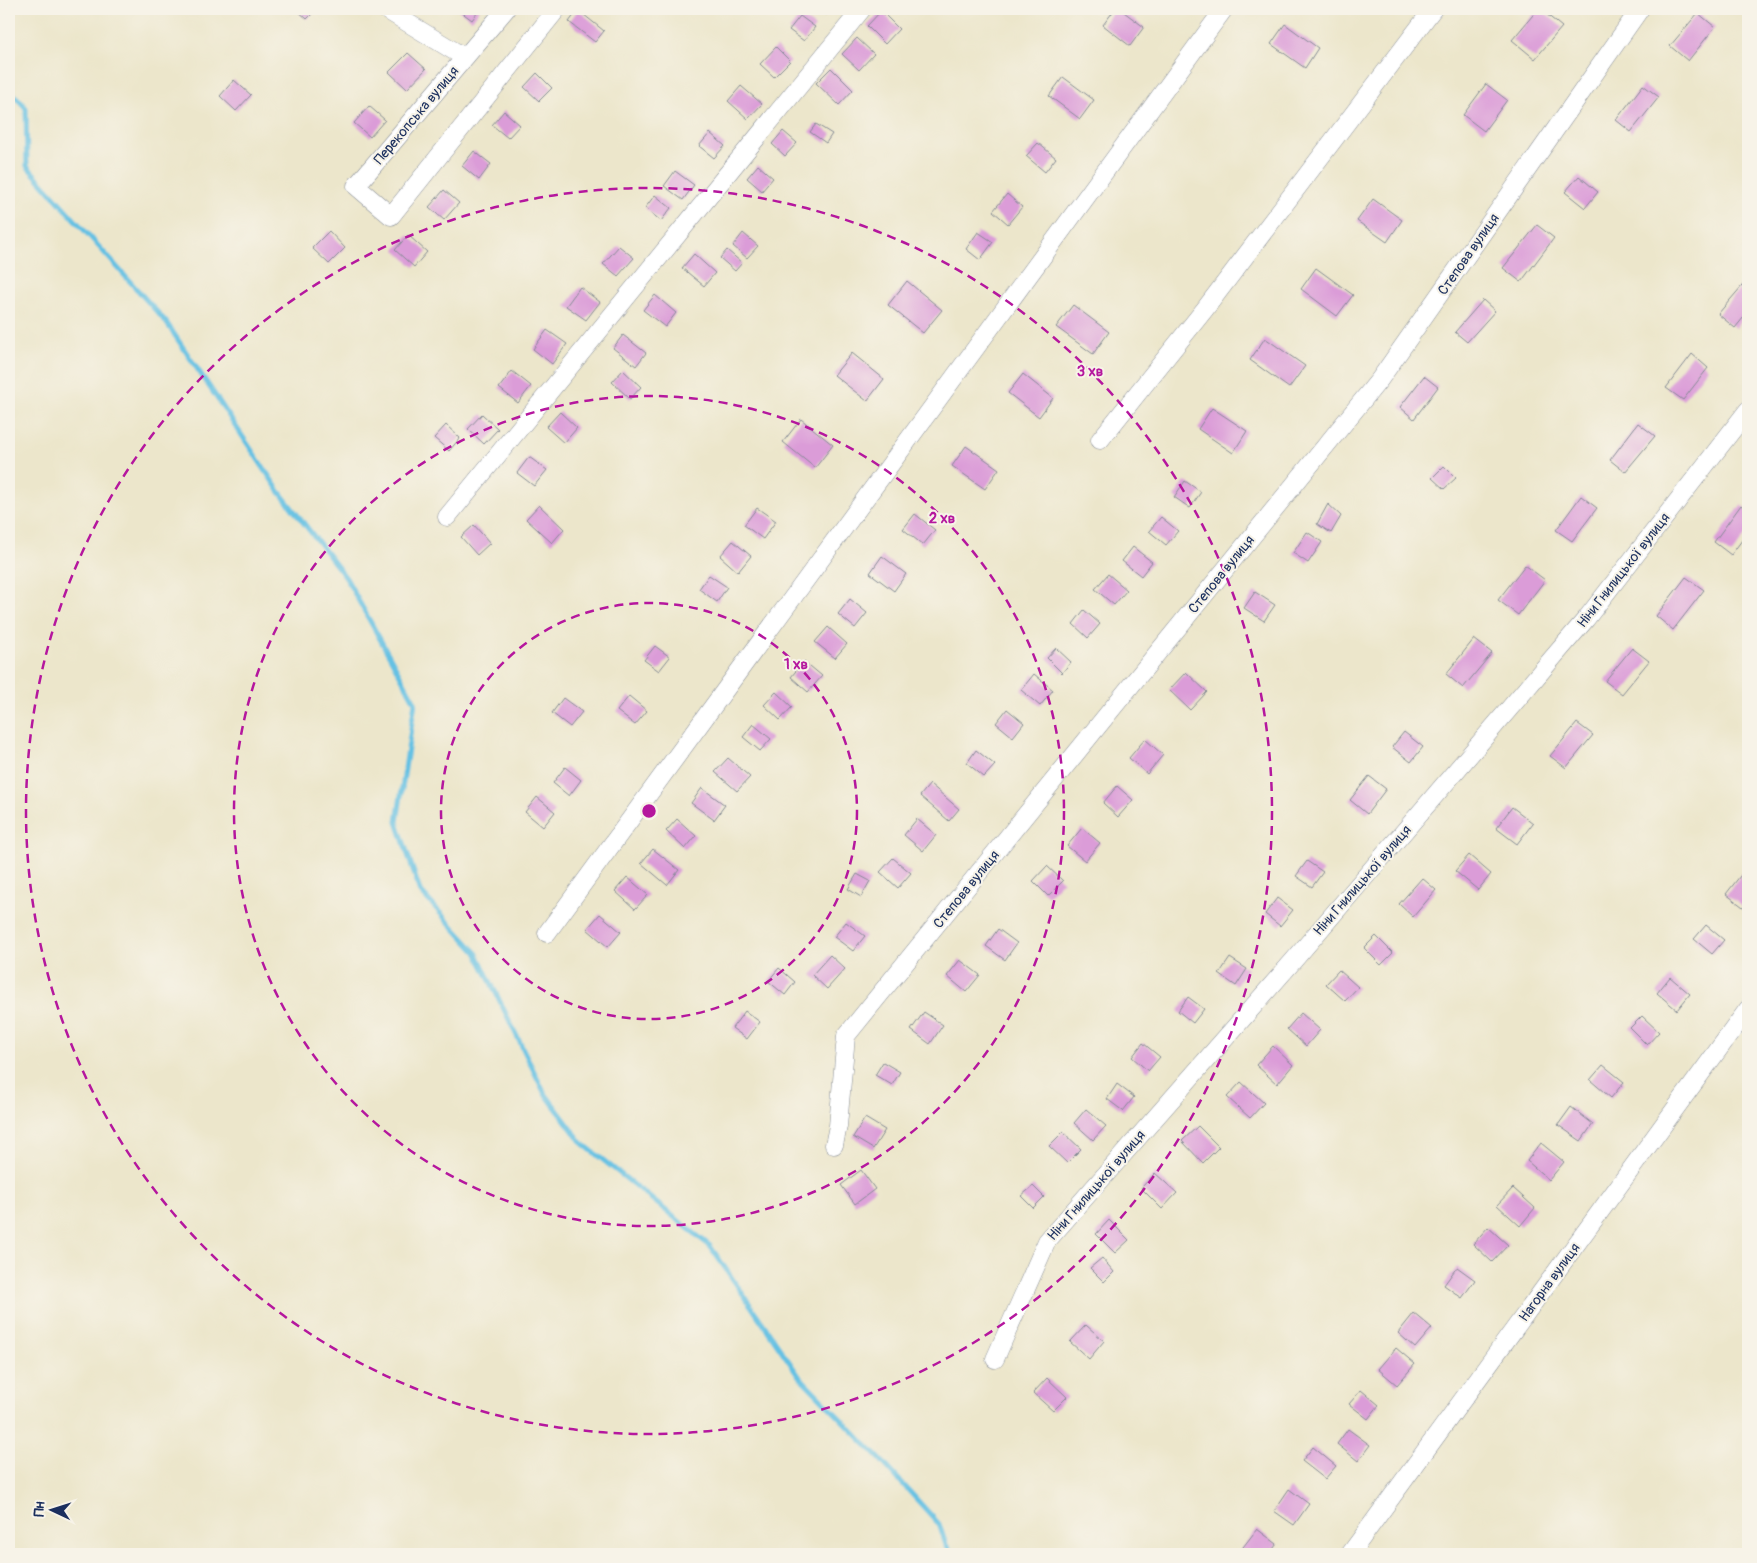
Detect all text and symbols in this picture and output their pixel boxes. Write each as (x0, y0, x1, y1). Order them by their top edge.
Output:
street label: Перекопська вулиця (370, 63, 462, 168)
street label: Степова вулиця (1434, 210, 1503, 298)
text: 3 хв (1077, 362, 1103, 381)
text: 2 хв (929, 509, 955, 528)
street label: Ніни Гнилицької вулиця (1573, 510, 1673, 631)
street label: Степова вулиця (1185, 532, 1258, 617)
text: 1 хв (784, 655, 808, 674)
centre of rings (640, 802, 658, 820)
street label: Ніни Гнилицької вулиця (1310, 822, 1415, 939)
street label: Степова вулиця (930, 847, 1003, 932)
street label: Ніни Гнилицької вулиця (1044, 1127, 1149, 1244)
street label: Нагорна вулиця (1515, 1240, 1584, 1325)
north arrow (28, 1486, 78, 1536)
text: Пн (31, 1501, 49, 1517)

